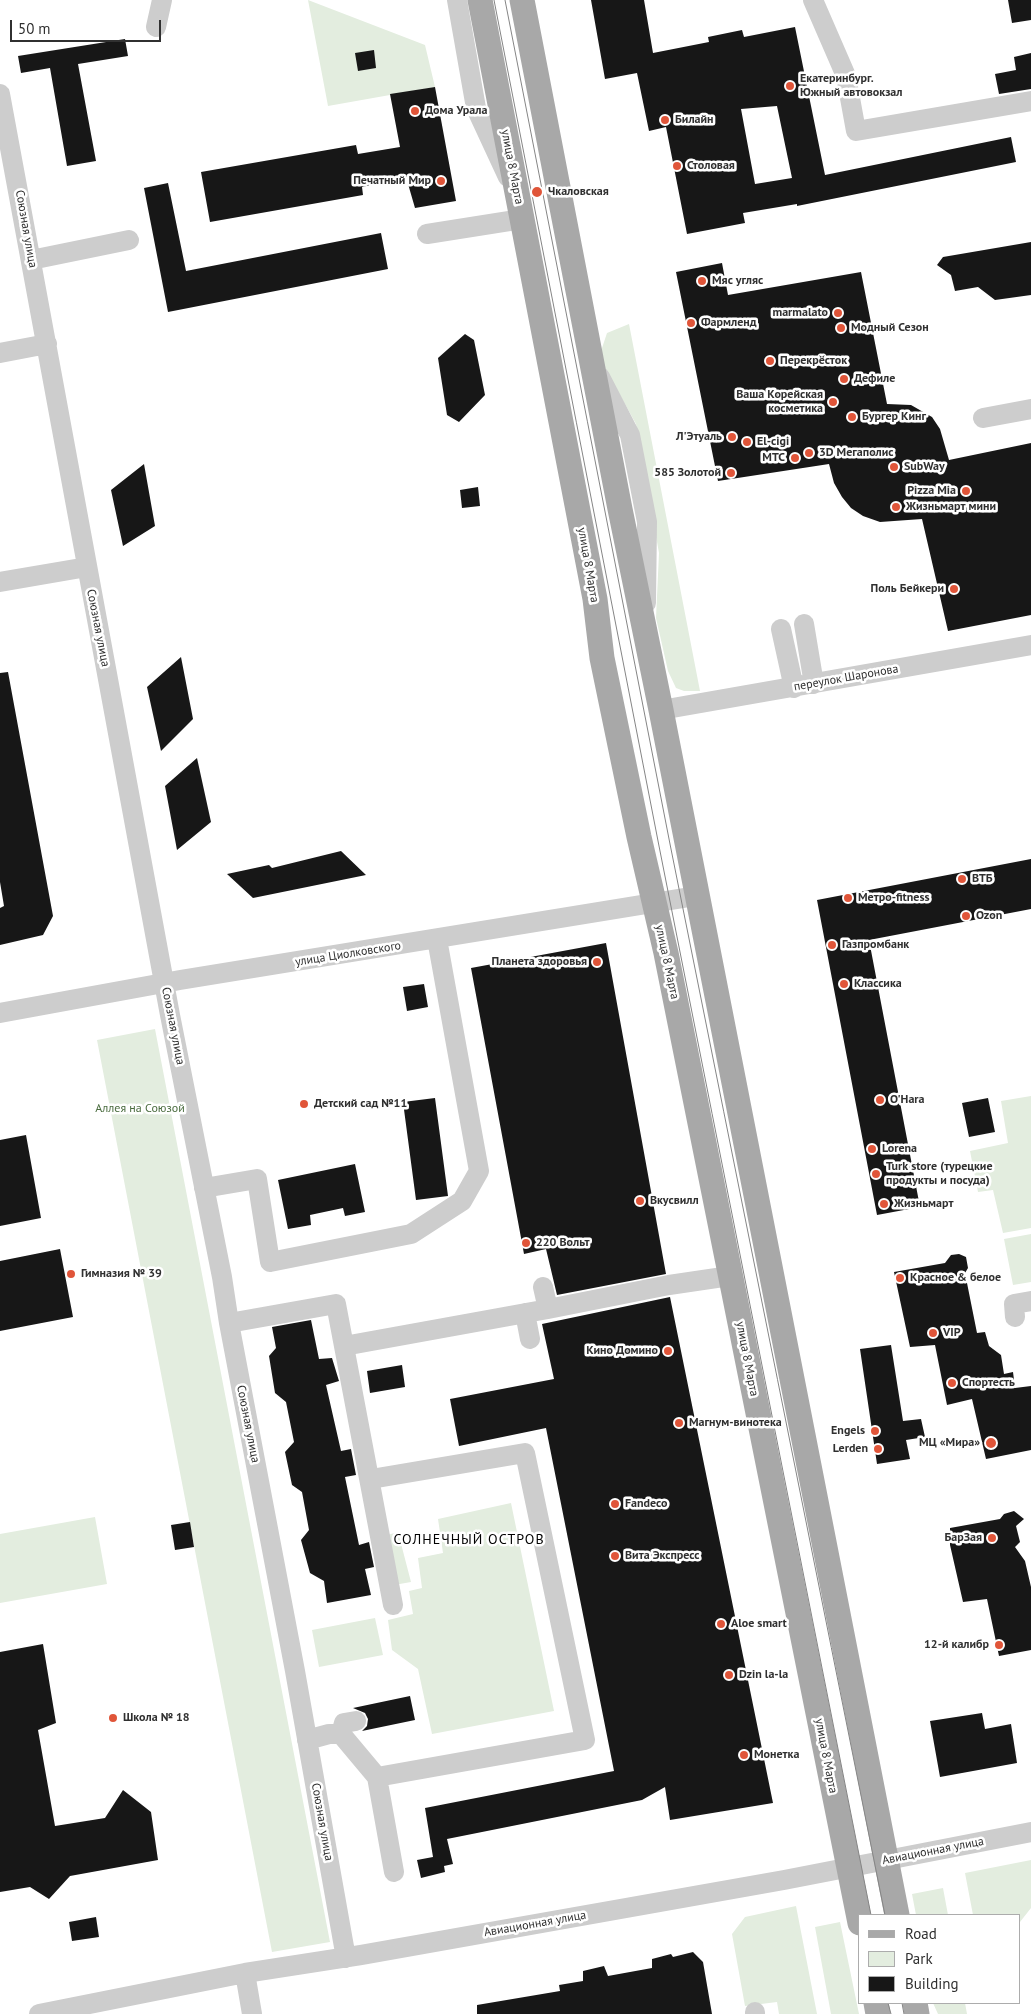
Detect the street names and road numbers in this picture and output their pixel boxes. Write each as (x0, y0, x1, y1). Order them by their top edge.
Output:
street label: улица 8 Марта (498, 128, 526, 206)
street label: Союзная улица (12, 189, 40, 269)
street label: улица 8 Марта (574, 526, 602, 604)
street label: Союзная улица (83, 588, 113, 668)
street label: переулок Шаронова (793, 662, 899, 694)
street label: улица 8 Марта (652, 923, 682, 1001)
street label: улица Циолковского (294, 939, 402, 969)
street label: Союзная улица (158, 986, 188, 1066)
street label: улица 8 Марта (733, 1320, 761, 1398)
street label: Союзная улица (233, 1384, 263, 1464)
street label: улица 8 Марта (812, 1717, 840, 1795)
street label: Союзная улица (308, 1782, 336, 1862)
street label: Авиационная улица (881, 1834, 985, 1868)
street label: Авиационная улица (483, 1908, 587, 1940)

